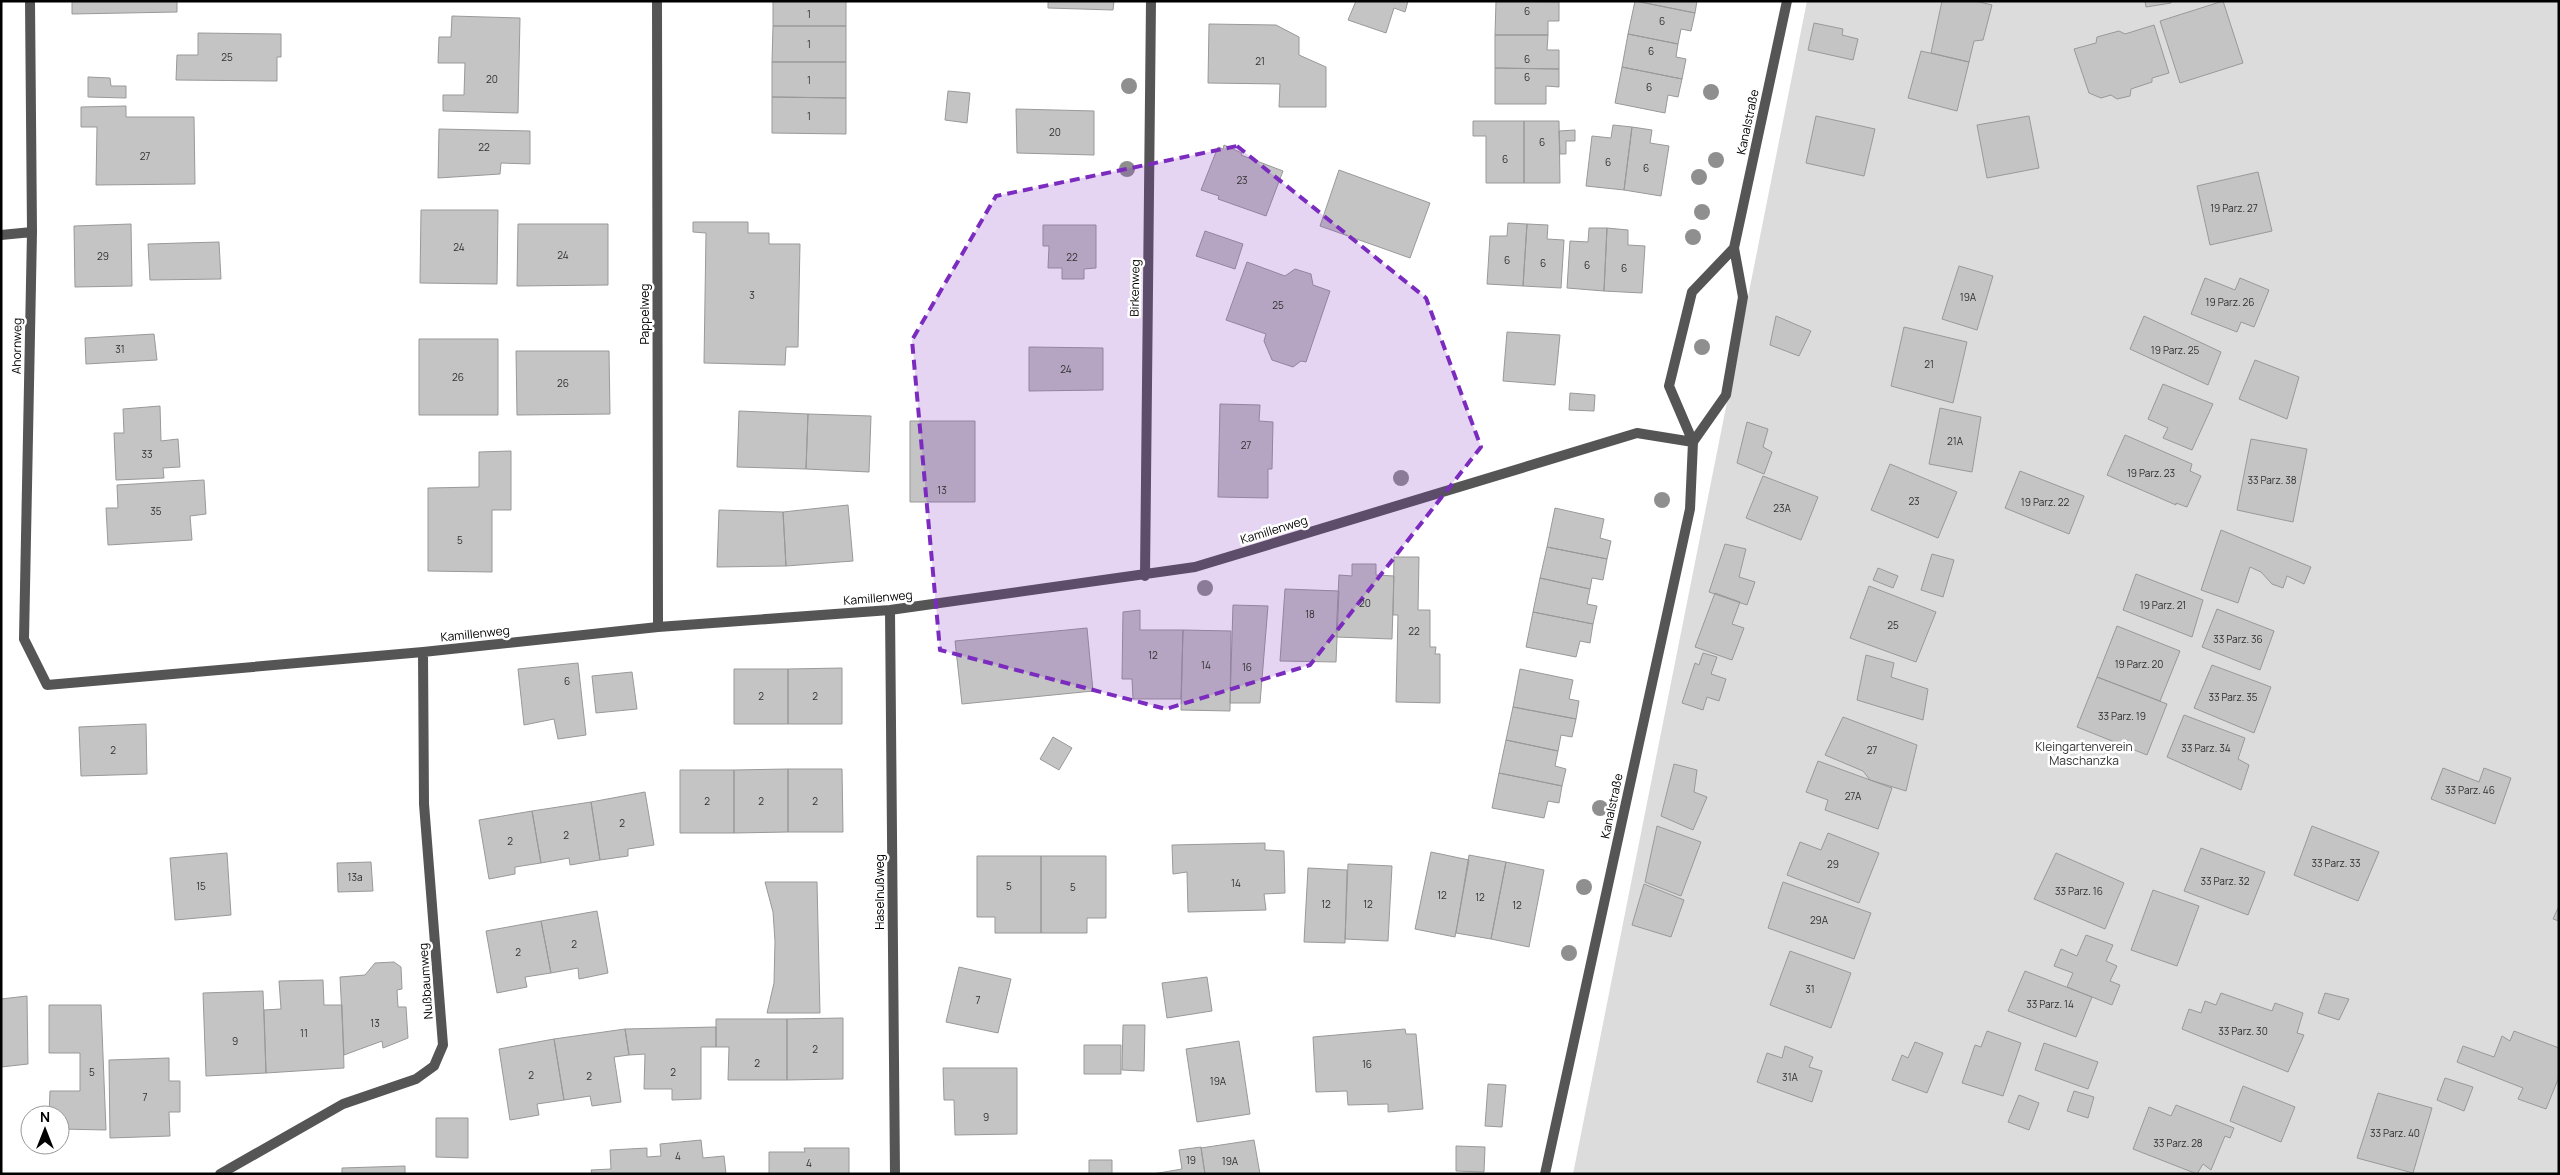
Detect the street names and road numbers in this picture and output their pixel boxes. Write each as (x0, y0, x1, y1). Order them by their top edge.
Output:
street label: Kanalstraße (1732, 88, 1763, 156)
street label: Birkenweg (1126, 259, 1143, 317)
street label: Pappelweg (636, 284, 653, 344)
street label: Ahornweg (8, 318, 25, 374)
street label: Kamillenweg (1238, 511, 1310, 548)
street label: Kamillenweg (843, 586, 913, 609)
street label: Kamillenweg (440, 621, 510, 646)
street label: Kanalstraße (1596, 772, 1627, 840)
street label: Haselnußweg (871, 854, 888, 930)
street label: Nußbaumweg (414, 942, 437, 1020)

